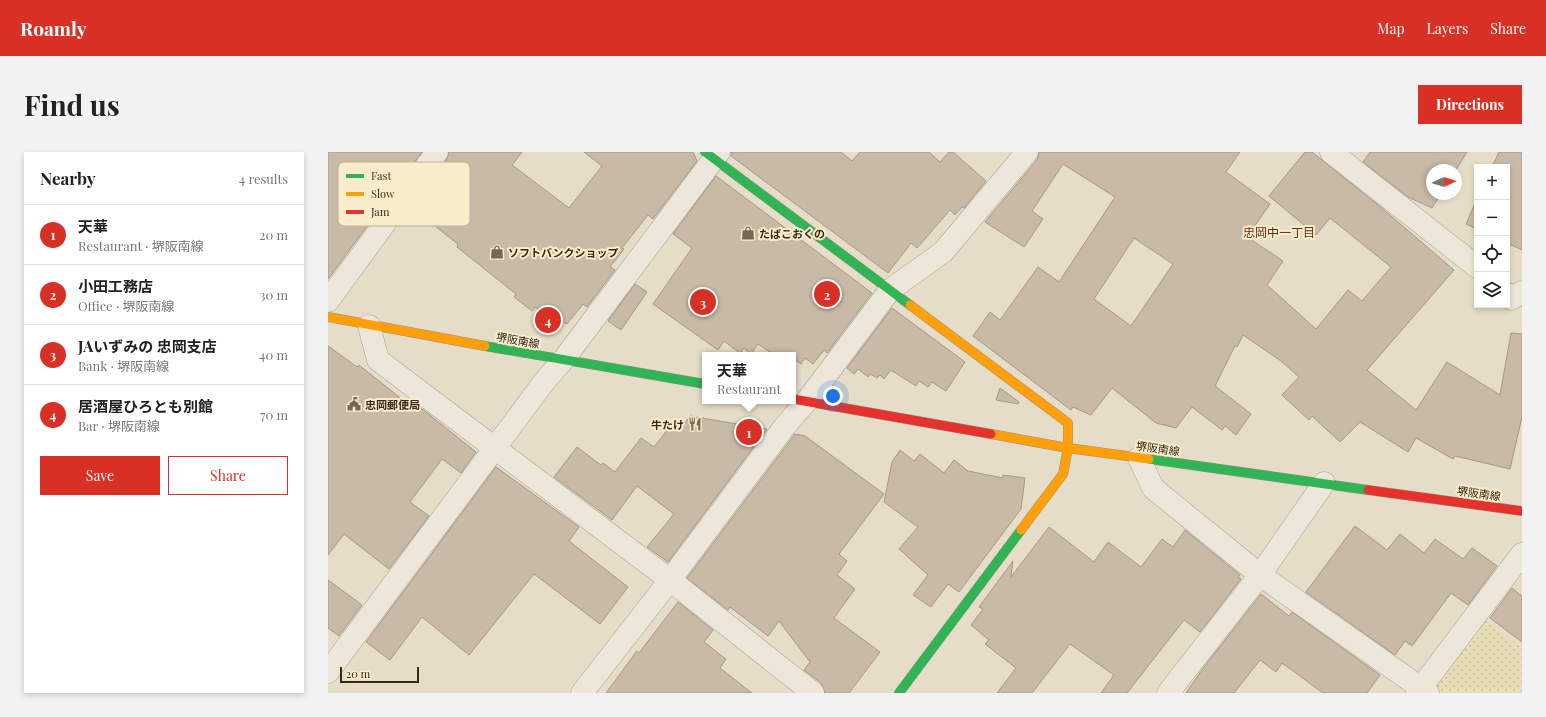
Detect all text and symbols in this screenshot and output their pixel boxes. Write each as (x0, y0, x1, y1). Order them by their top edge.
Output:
text: Roamly (20, 15, 87, 41)
text: Map (1377, 19, 1405, 38)
text: Layers (1427, 19, 1468, 38)
text: Share (1490, 19, 1526, 38)
button: Directions (1418, 85, 1522, 124)
text: Find us (24, 86, 120, 123)
legend (338, 162, 470, 226)
north arrow (1426, 164, 1462, 200)
map controls (1474, 164, 1510, 308)
button: + (1474, 164, 1510, 200)
text: Nearby (40, 167, 95, 189)
text: Fast (371, 168, 391, 183)
text: 4 results (239, 170, 288, 187)
text: Slow (371, 186, 395, 201)
button: − (1474, 200, 1510, 236)
text: Jam (370, 204, 390, 219)
text: 天華 (78, 216, 108, 236)
district label: 忠岡中一丁目 (1243, 224, 1315, 240)
shop icon: たばこおくの (740, 225, 756, 241)
text: 1 (51, 226, 55, 243)
text: 20 m (259, 226, 288, 243)
place label: たばこおくの (759, 226, 825, 241)
button: locate (1474, 236, 1510, 272)
text: Restaurant · 堺阪南線 (78, 237, 204, 254)
shop icon: ソフトバンクショップ (489, 244, 505, 260)
place label: ソフトバンクショップ (508, 245, 619, 260)
button: layers (1474, 272, 1510, 308)
text: 小田工務店 (78, 276, 153, 296)
pin: 2 (814, 279, 840, 309)
text: 2 (50, 286, 56, 303)
text: 30 m (260, 286, 288, 303)
pin: 3 (690, 287, 716, 317)
text: Office · 堺阪南線 (78, 297, 175, 314)
pin: 4 (535, 305, 561, 335)
street label: 堺阪南線 (495, 329, 541, 351)
text: JAいずみの 忠岡支店 (78, 336, 217, 356)
text: 3 (50, 346, 56, 363)
text: 40 m (259, 346, 288, 363)
popup (702, 352, 796, 404)
text: Bank · 堺阪南線 (78, 357, 169, 374)
text: 天華 (717, 360, 747, 380)
text: Restaurant (717, 380, 781, 397)
your location (823, 386, 843, 406)
text: 居酒屋ひろとも別館 (78, 396, 213, 416)
public building icon: 忠岡郵便局 (346, 396, 362, 412)
place label: 忠岡郵便局 (365, 397, 420, 412)
text: 4 (50, 406, 56, 423)
text: 70 m (260, 406, 288, 423)
restaurant icon: 牛たけ (687, 416, 703, 432)
text: Bar · 堺阪南線 (78, 417, 160, 434)
place label: 牛たけ (651, 417, 684, 432)
pin: 1 (736, 417, 762, 447)
street label: 堺阪南線 (1135, 438, 1181, 458)
button: Save (40, 456, 160, 495)
button: Share (168, 456, 288, 495)
street label: 堺阪南線 (1456, 483, 1502, 503)
scale bar (340, 665, 419, 684)
text: 20 m (346, 666, 370, 681)

